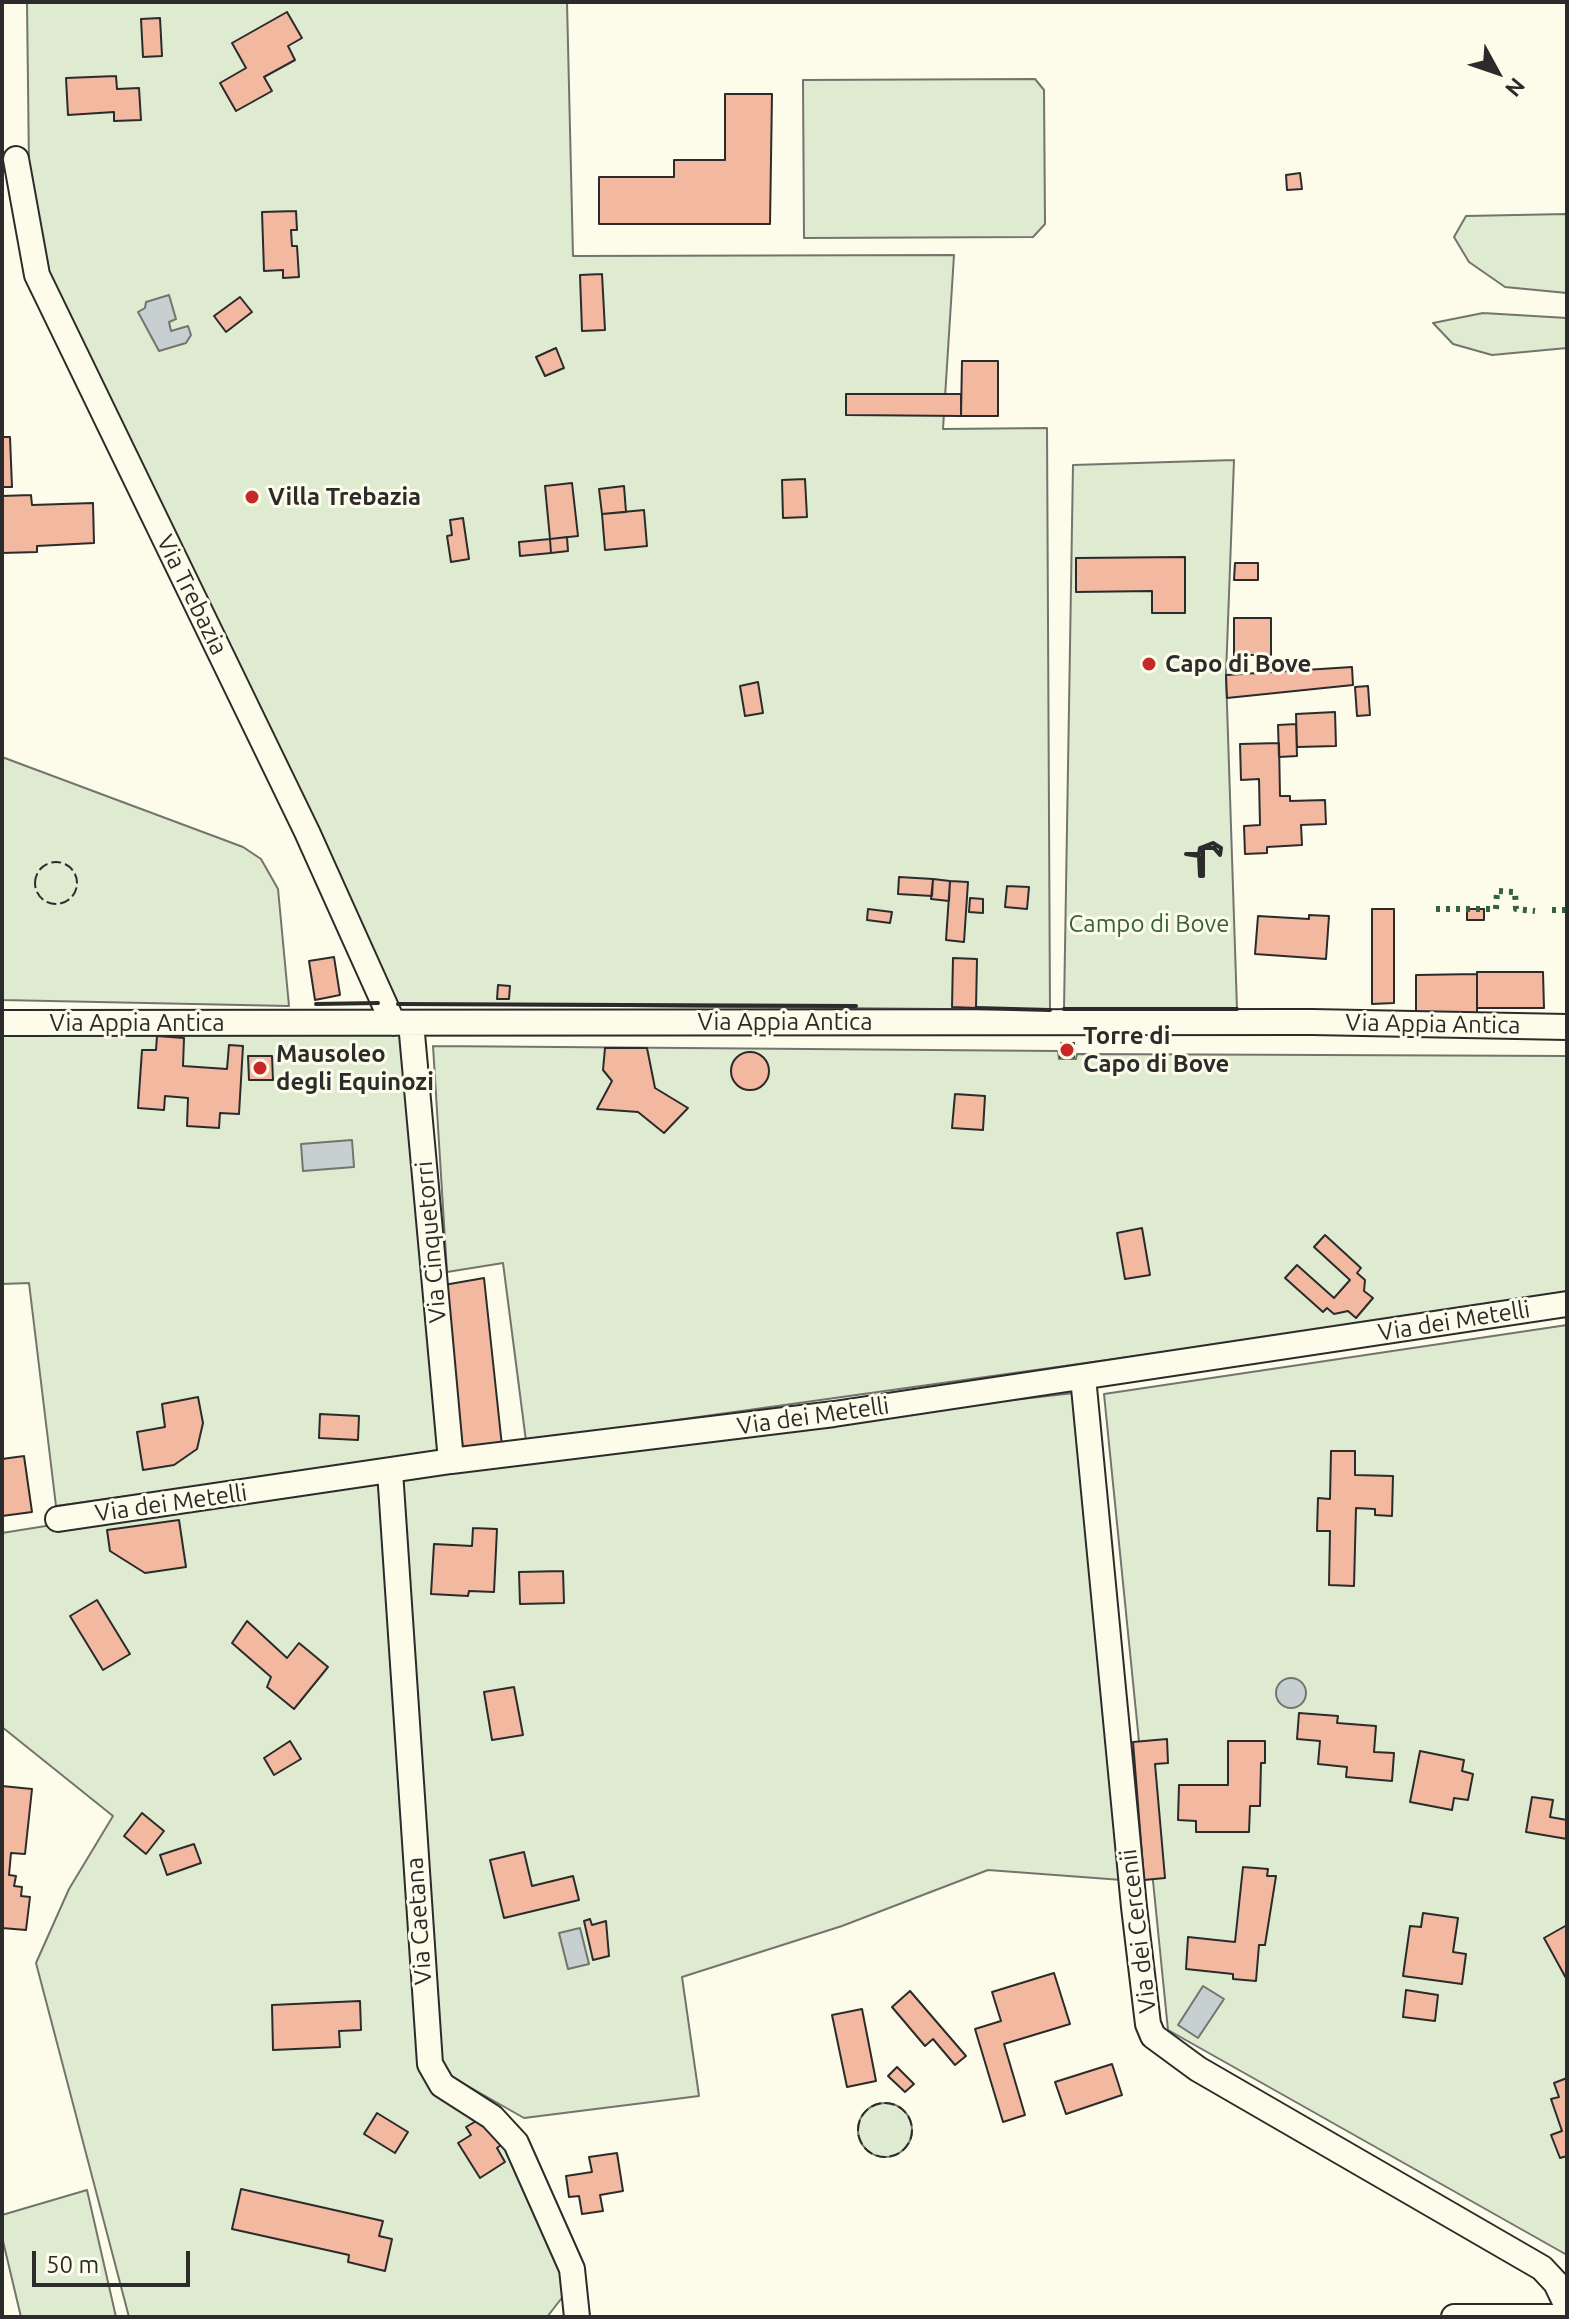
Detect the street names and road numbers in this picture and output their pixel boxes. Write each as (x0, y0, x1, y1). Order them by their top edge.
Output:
street label: Via Trebazia (151, 530, 233, 660)
street label: Via Appia Antica (697, 1008, 873, 1036)
street label: Via Appia Antica (1345, 1008, 1521, 1040)
street label: Via Appia Antica (49, 1009, 225, 1037)
street label: Via Cinquetorri (410, 1160, 452, 1324)
street label: Via dei Metelli (1376, 1295, 1532, 1347)
street label: Via dei Metelli (735, 1391, 891, 1441)
street label: Via dei Metelli (93, 1478, 249, 1528)
street label: Via dei Cercenii (1114, 1847, 1162, 2015)
street label: Via Caetana (400, 1856, 438, 1986)

